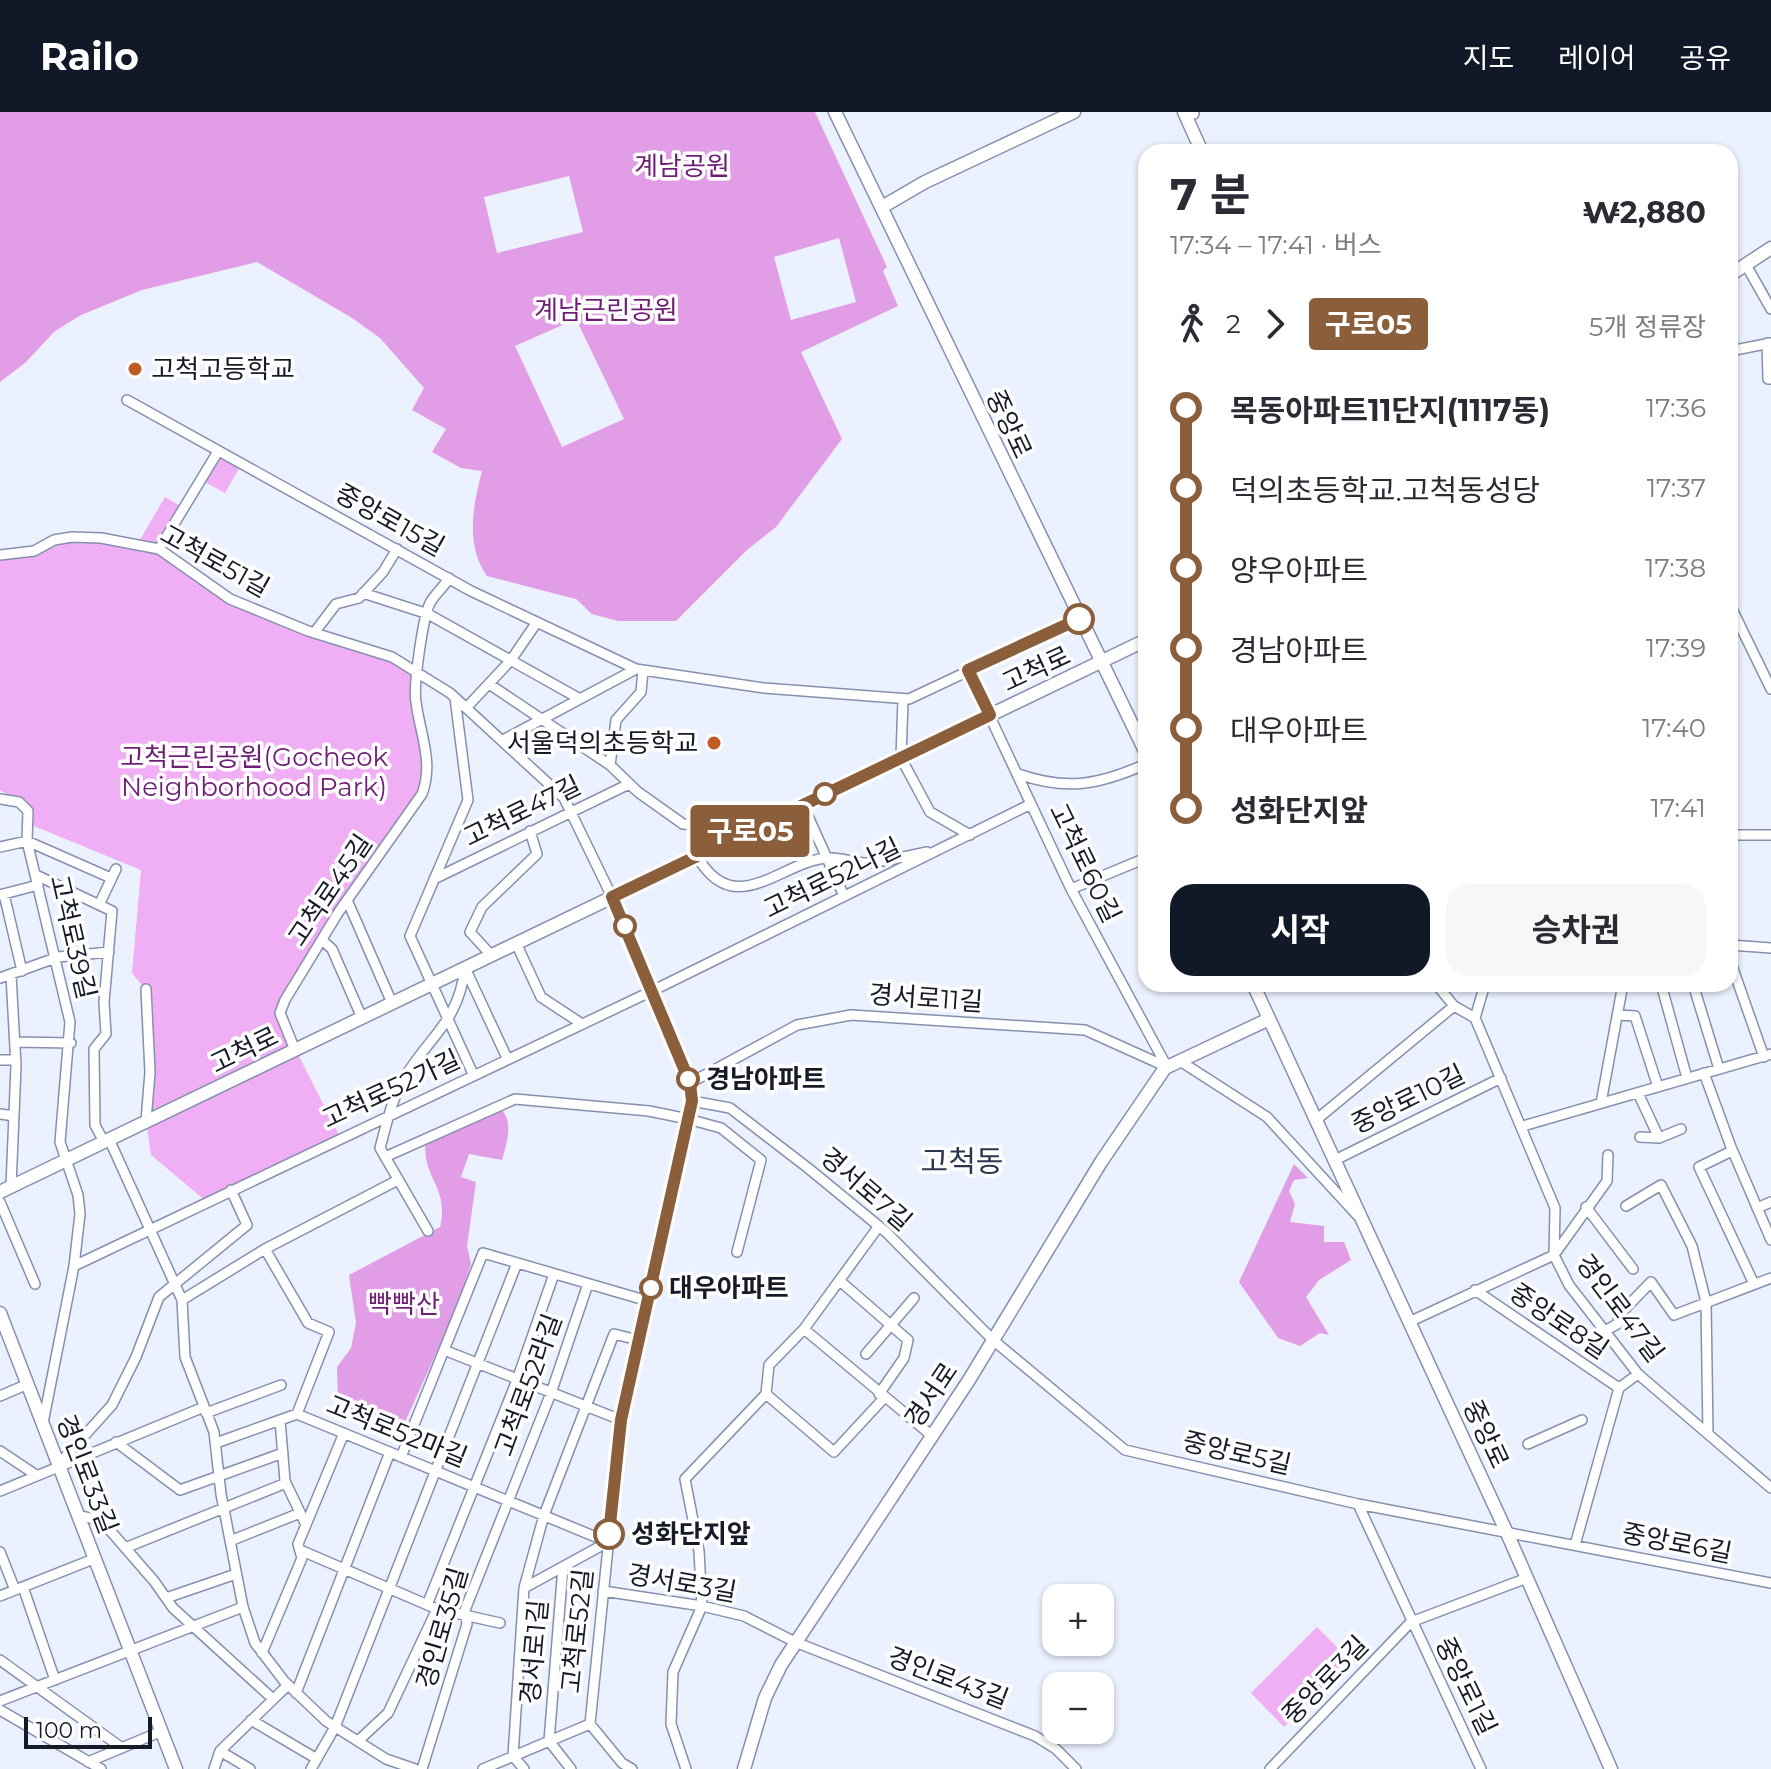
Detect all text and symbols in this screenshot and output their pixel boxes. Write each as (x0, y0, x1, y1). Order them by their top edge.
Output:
text: Railo (40, 33, 139, 80)
text: 지도 (1463, 41, 1514, 75)
text: 레이어 (1558, 41, 1635, 75)
text: 공유 (1679, 41, 1731, 75)
park label: 계남공원 (634, 150, 730, 182)
text: 7 분 (1170, 167, 1250, 221)
text: ₩2,880 (1583, 194, 1706, 231)
text: 17:34 – 17:41 · 버스 (1170, 229, 1382, 261)
park label: 계남근린공원 (534, 294, 678, 326)
icon: walk (1170, 302, 1214, 346)
icon: forward (1253, 302, 1297, 346)
text: 구로05 (1325, 307, 1412, 341)
text: 2 (1226, 308, 1241, 340)
text: 5개 정류장 (1589, 311, 1706, 343)
place label: 고척고등학교 (151, 353, 295, 385)
marker: 고척고등학교 (126, 360, 144, 378)
street label: 중앙로 (979, 385, 1039, 463)
text: 목동아파트11단지(1117동) (1230, 392, 1550, 429)
text: 17:36 (1646, 392, 1706, 424)
text: 덕의초등학교.고척동성당 (1230, 472, 1540, 509)
text: 17:37 (1647, 472, 1706, 504)
street label: 중앙로15길 (330, 477, 450, 563)
street label: 고척로51길 (155, 518, 275, 604)
text: 양우아파트 (1230, 552, 1368, 589)
text: 17:38 (1645, 552, 1706, 584)
unlabelled marker (1064, 604, 1094, 634)
text: 경남아파트 (1230, 632, 1368, 669)
text: 17:39 (1646, 632, 1706, 664)
street label: 고척로 (997, 639, 1075, 699)
text: 대우아파트 (1230, 712, 1368, 749)
text: 17:40 (1642, 712, 1706, 744)
place label: 서울덕의초등학교 (507, 727, 698, 759)
marker: 서울덕의초등학교 (705, 734, 723, 752)
park label: 고척근린공원(Gocheok Neighborhood Park) (120, 741, 388, 803)
street label: 고척로47길 (458, 769, 586, 853)
unlabelled marker (814, 783, 836, 805)
text: 성화단지앞 (1230, 792, 1368, 829)
text: 17:41 (1650, 792, 1706, 824)
street label: 고척로60길 (1042, 798, 1128, 928)
line badge: 구로05 (694, 805, 806, 857)
text: 구로05 (706, 814, 794, 848)
street label: 고척로45길 (281, 828, 379, 952)
street label: 고척로52나길 (758, 831, 906, 925)
street label: 고척로39길 (43, 872, 103, 1002)
button: 시작 (1170, 884, 1430, 976)
button: 승차권 (1446, 884, 1706, 976)
unlabelled marker (614, 915, 636, 937)
street label: 경서로11길 (868, 978, 984, 1018)
street label: 고척로 (205, 1020, 283, 1080)
street label: 고척로52가길 (317, 1043, 465, 1135)
street label: 중앙로10길 (1346, 1058, 1470, 1140)
place label: 경남아파트 (706, 1063, 826, 1095)
marker: 경남아파트 (677, 1068, 699, 1090)
street label: 경서로7길 (814, 1141, 918, 1237)
district label: 고척동 (921, 1143, 1003, 1180)
street label: 경인로47길 (1569, 1248, 1671, 1368)
place label: 대우아파트 (669, 1272, 789, 1304)
street label: 중앙로8길 (1504, 1276, 1614, 1366)
marker: 대우아파트 (640, 1277, 662, 1299)
park label: 빡빡산 (368, 1288, 440, 1320)
street label: 고척로52라길 (487, 1310, 569, 1460)
street label: 경서로 (898, 1356, 964, 1434)
street label: 고척로52마길 (322, 1388, 472, 1474)
street label: 중앙로 (1456, 1395, 1516, 1473)
street label: 경인로33길 (50, 1410, 124, 1538)
street label: 중앙로5길 (1180, 1425, 1294, 1481)
street label: 중앙로6길 (1619, 1517, 1735, 1569)
place label: 성화단지앞 (631, 1518, 751, 1550)
marker: 성화단지앞 (594, 1519, 624, 1549)
street label: 경서로3길 (625, 1558, 739, 1608)
street label: 경인로35길 (409, 1564, 475, 1692)
street label: 고척로52길 (555, 1567, 599, 1695)
map controls (1042, 1584, 1114, 1744)
button: + (1042, 1584, 1114, 1656)
street label: 경서로1길 (513, 1598, 555, 1706)
street label: 중앙로3길 (1275, 1629, 1375, 1731)
street label: 중앙로1길 (1429, 1632, 1503, 1740)
street label: 경인로43길 (883, 1640, 1013, 1716)
button: − (1042, 1672, 1114, 1744)
scale bar (24, 1713, 152, 1749)
text: 100 m (36, 1717, 102, 1744)

